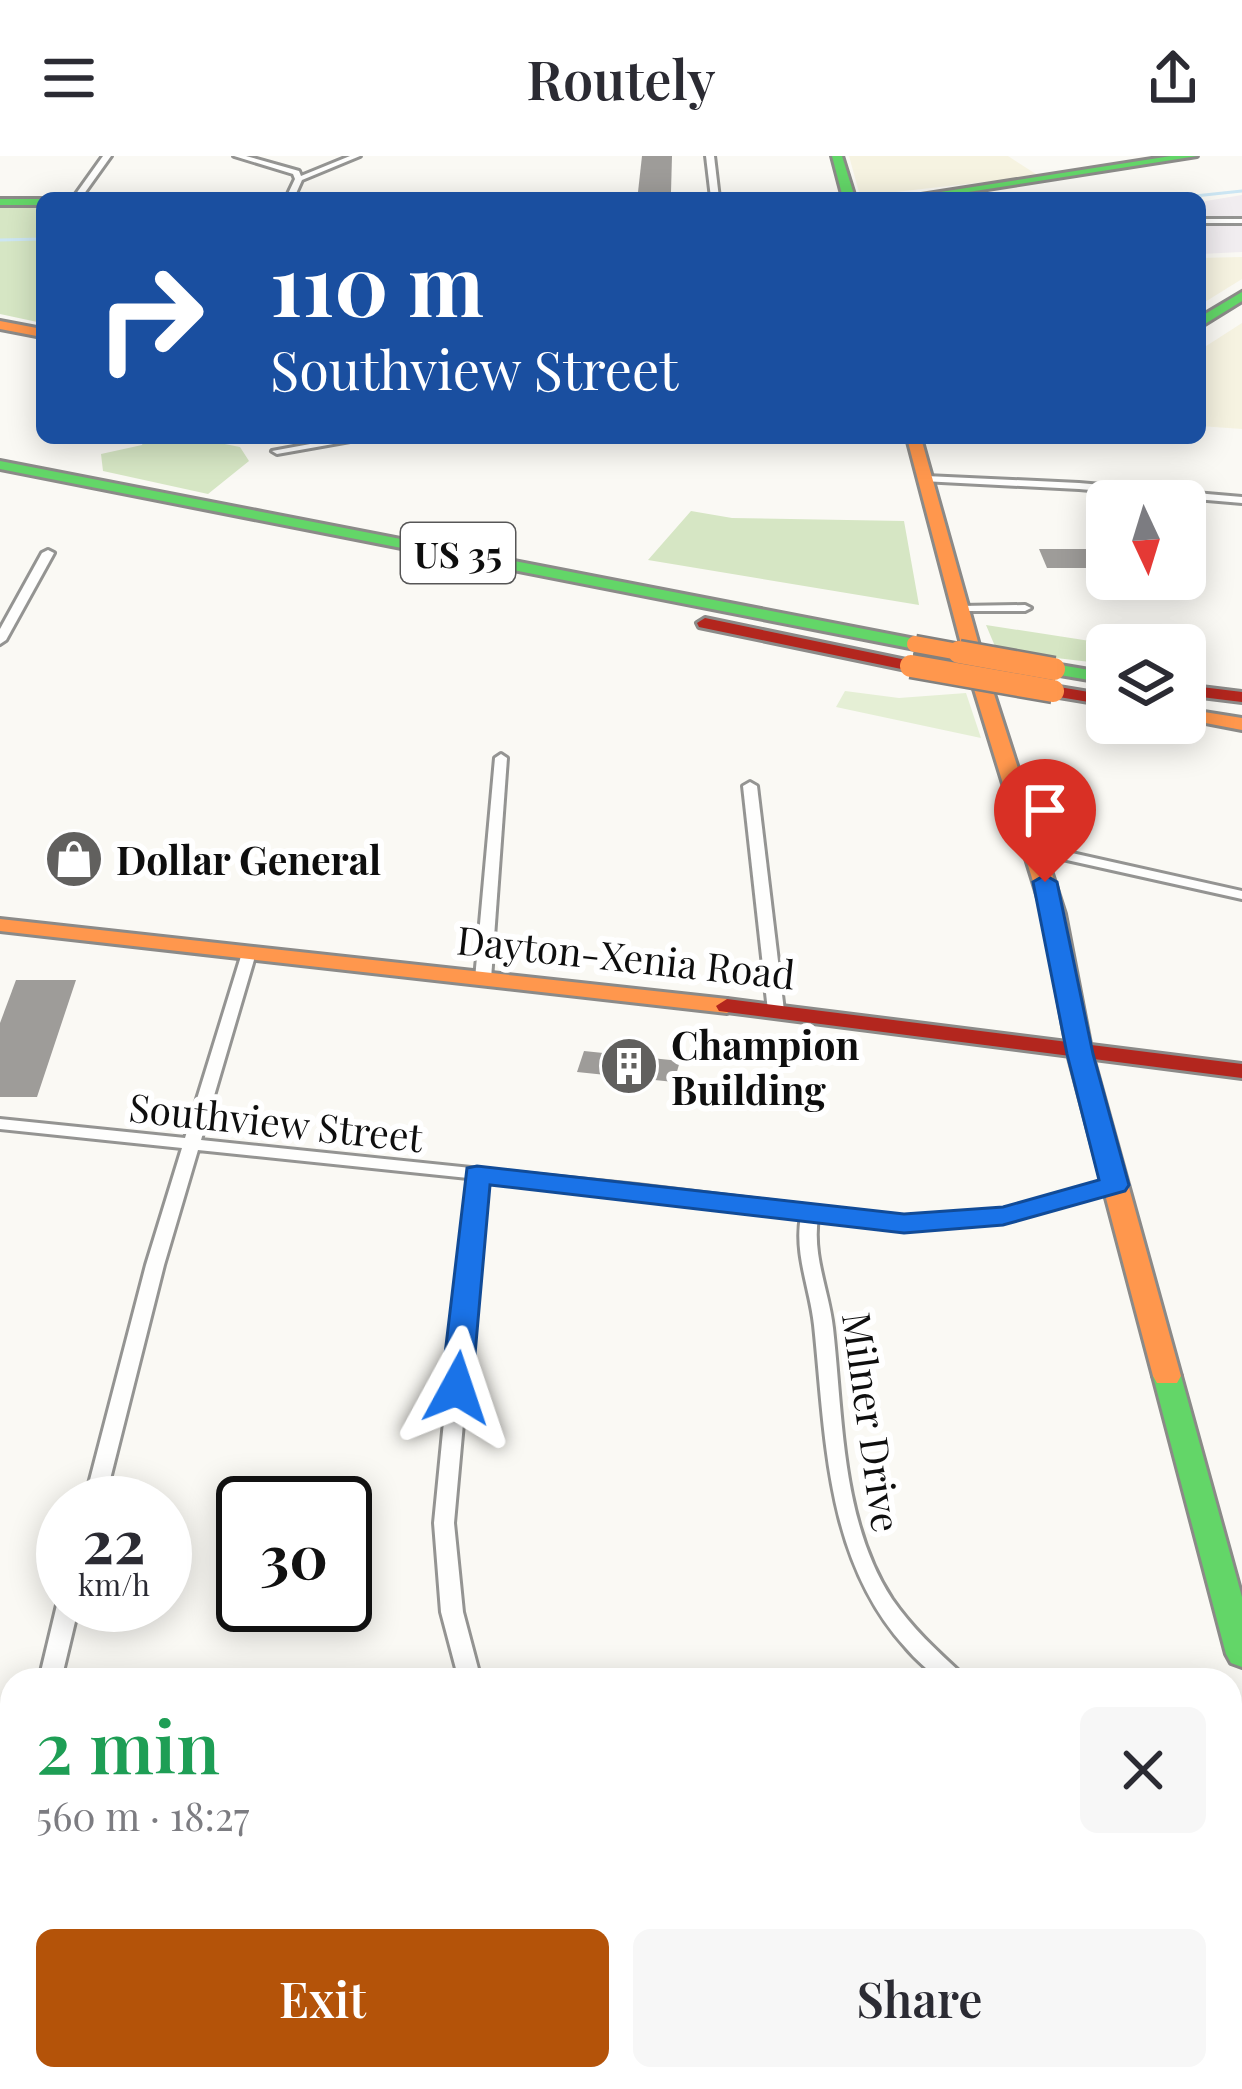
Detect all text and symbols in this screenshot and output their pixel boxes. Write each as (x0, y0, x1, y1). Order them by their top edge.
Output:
text: Routely (526, 42, 716, 114)
icon: menu (36, 45, 102, 111)
icon: share (1140, 45, 1206, 111)
text: 110 m (270, 226, 484, 338)
icon: right (72, 240, 228, 396)
text: Southview Street (270, 333, 678, 405)
north arrow (1086, 480, 1206, 600)
map controls (1086, 480, 1206, 744)
road number: US 35 (401, 523, 515, 583)
button: layers (1086, 624, 1206, 744)
pin (994, 759, 1096, 882)
icon: arrive (1012, 777, 1078, 843)
shop icon: Dollar General (43, 828, 105, 890)
place label: Dollar General (116, 833, 381, 885)
street label: Dayton-Xenia Road (454, 912, 798, 1000)
place label: Champion Building (671, 1018, 859, 1115)
building icon: Champion Building (598, 1035, 660, 1097)
street label: Southview Street (127, 1080, 427, 1162)
street label: Milner Drive (832, 1309, 914, 1535)
position arrow (394, 1325, 520, 1451)
speed limit sign: 30 (216, 1476, 372, 1632)
text: 22 (83, 1499, 145, 1579)
text: km/h (78, 1564, 150, 1604)
text: 2 min (36, 1696, 220, 1792)
button: close (1080, 1707, 1206, 1833)
text: 560 m · 18:27 (36, 1789, 249, 1841)
button: Exit (36, 1929, 609, 2067)
button: Share (633, 1929, 1206, 2067)

